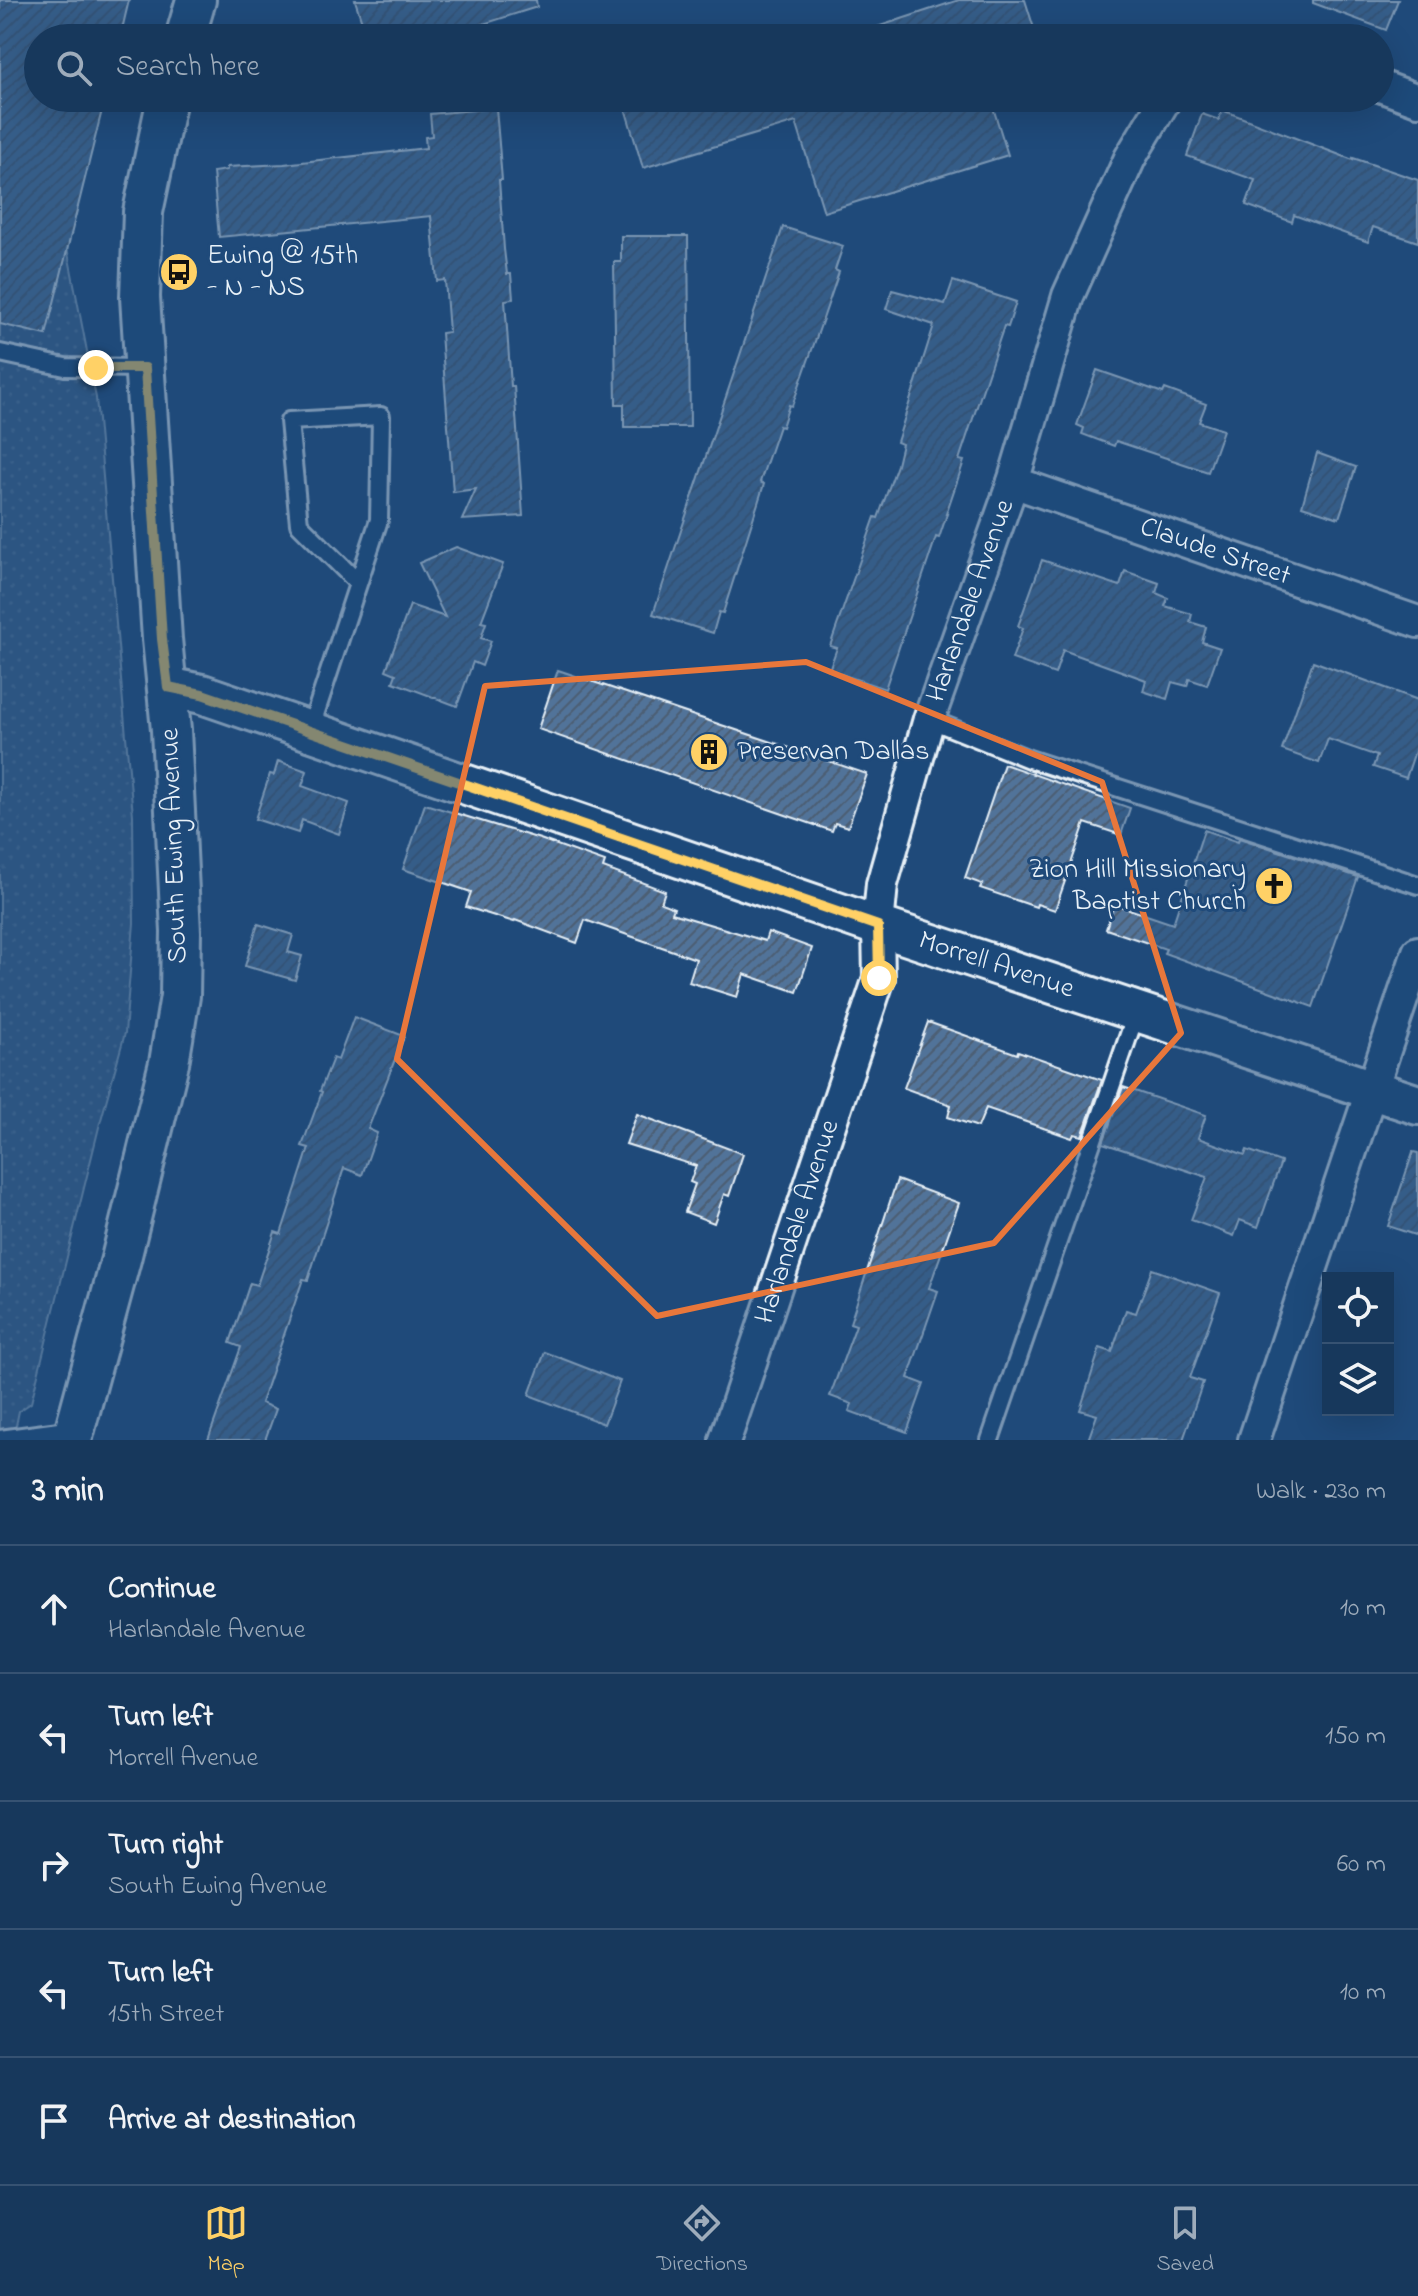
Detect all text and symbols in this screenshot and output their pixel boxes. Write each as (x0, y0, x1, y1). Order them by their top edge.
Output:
search box (24, 24, 1394, 112)
icon: search (52, 46, 96, 90)
text: Search here (116, 46, 260, 90)
place label: Ewing @ 15th - N - NS (207, 236, 358, 309)
bus stop icon: Ewing @ 15th - N - NS (158, 251, 200, 293)
route end (78, 350, 114, 386)
street label: Harlandale Avenue (916, 493, 1026, 708)
street label: Claude Street (1134, 507, 1296, 597)
street label: South Ewing Avenue (150, 727, 200, 964)
building icon: Preservan Dallas (688, 731, 730, 773)
place label: Preservan Dallas (737, 732, 929, 773)
place label: Zion Hill Missionary Baptist Church (1029, 850, 1246, 923)
church icon: Zion Hill Missionary Baptist Church (1253, 865, 1295, 907)
street label: Morrell Avenue (913, 920, 1080, 1010)
route start (861, 960, 897, 996)
street label: Harlandale Avenue (745, 1114, 851, 1329)
map controls (1322, 1272, 1394, 1416)
button: locate (1322, 1272, 1394, 1344)
button: layers (1322, 1344, 1394, 1416)
text: 3 min (32, 1467, 104, 1517)
text: Walk · 230 m (1256, 1473, 1386, 1511)
text: Continue (108, 1568, 216, 1612)
icon: ahead (32, 1587, 76, 1631)
text: 10 m (1340, 1590, 1386, 1628)
text: Harlandale Avenue (108, 1612, 305, 1650)
text: Turn left (108, 1696, 213, 1740)
icon: left (32, 1715, 76, 1759)
text: 150 m (1325, 1718, 1386, 1756)
text: Morrell Avenue (108, 1740, 258, 1778)
text: Turn right (108, 1824, 223, 1868)
icon: right (32, 1843, 76, 1887)
text: 60 m (1337, 1846, 1386, 1884)
text: South Ewing Avenue (108, 1868, 327, 1906)
text: Turn left (108, 1952, 213, 1996)
icon: left (32, 1971, 76, 2015)
text: 10 m (1340, 1974, 1386, 2012)
text: 15th Street (108, 1996, 224, 2034)
icon: arrive (32, 2099, 76, 2143)
text: Arrive at destination (108, 2099, 356, 2143)
tab: Map (204, 2201, 248, 2281)
tab: Directions (657, 2201, 748, 2281)
tab: Saved (1156, 2201, 1214, 2281)

